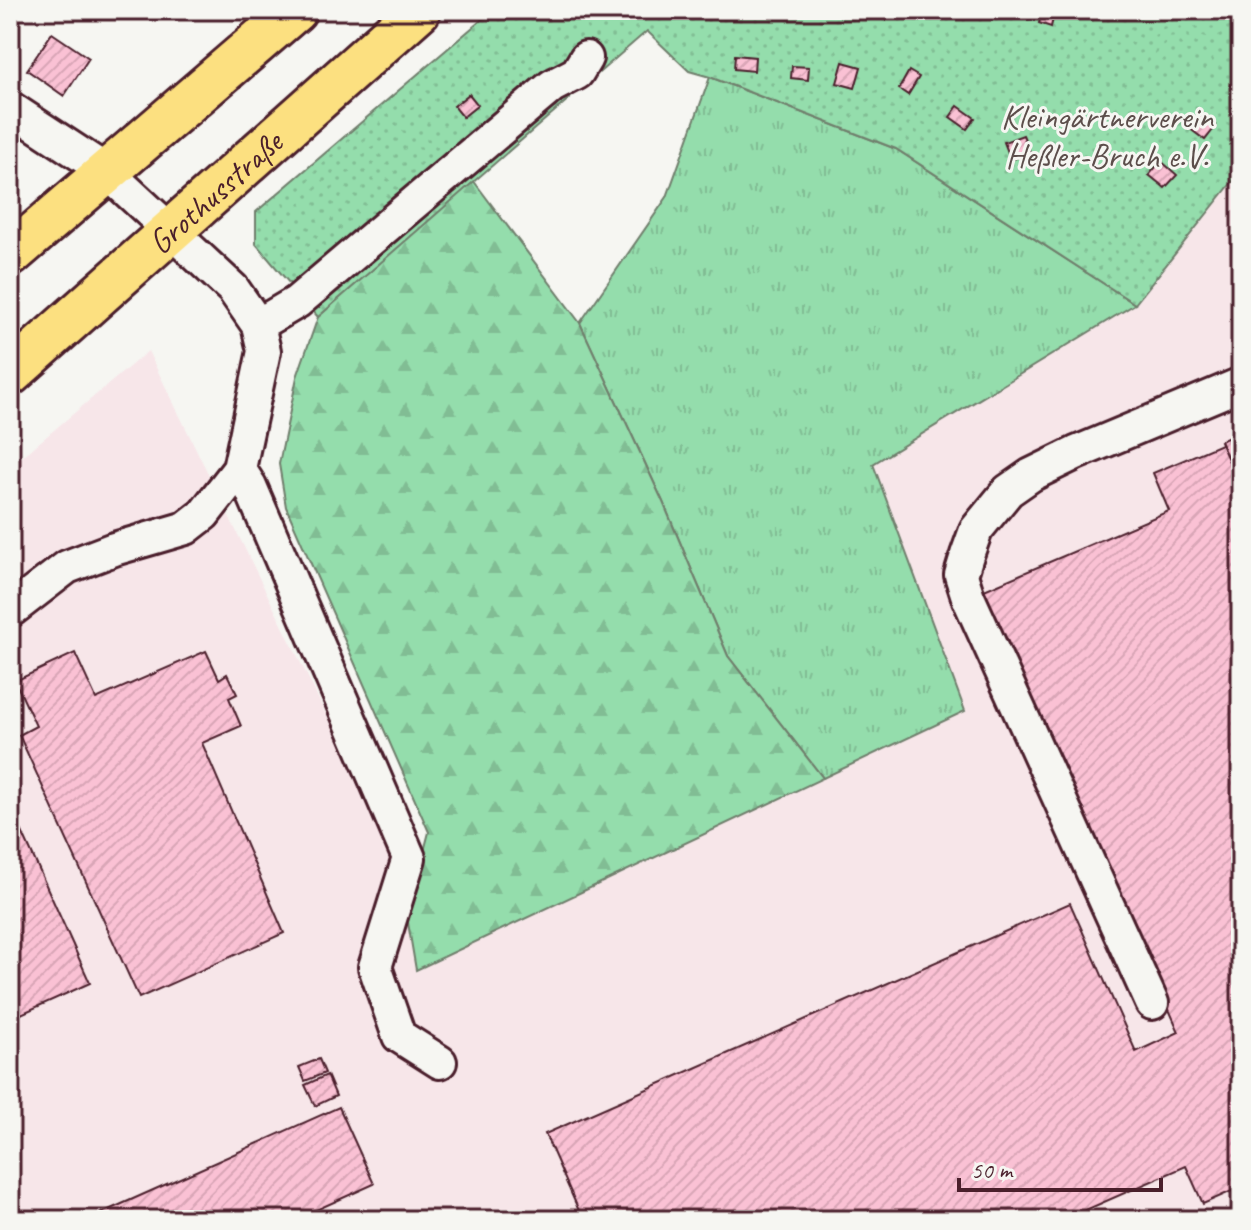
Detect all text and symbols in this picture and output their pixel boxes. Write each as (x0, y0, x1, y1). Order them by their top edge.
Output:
park label: Kleingärtnerverein Heßler-Bruch e.V. (1001, 95, 1215, 177)
street label: Grothusstraße (139, 119, 293, 263)
scale bar (959, 1142, 1161, 1192)
text: 50 m (971, 1155, 1014, 1185)

